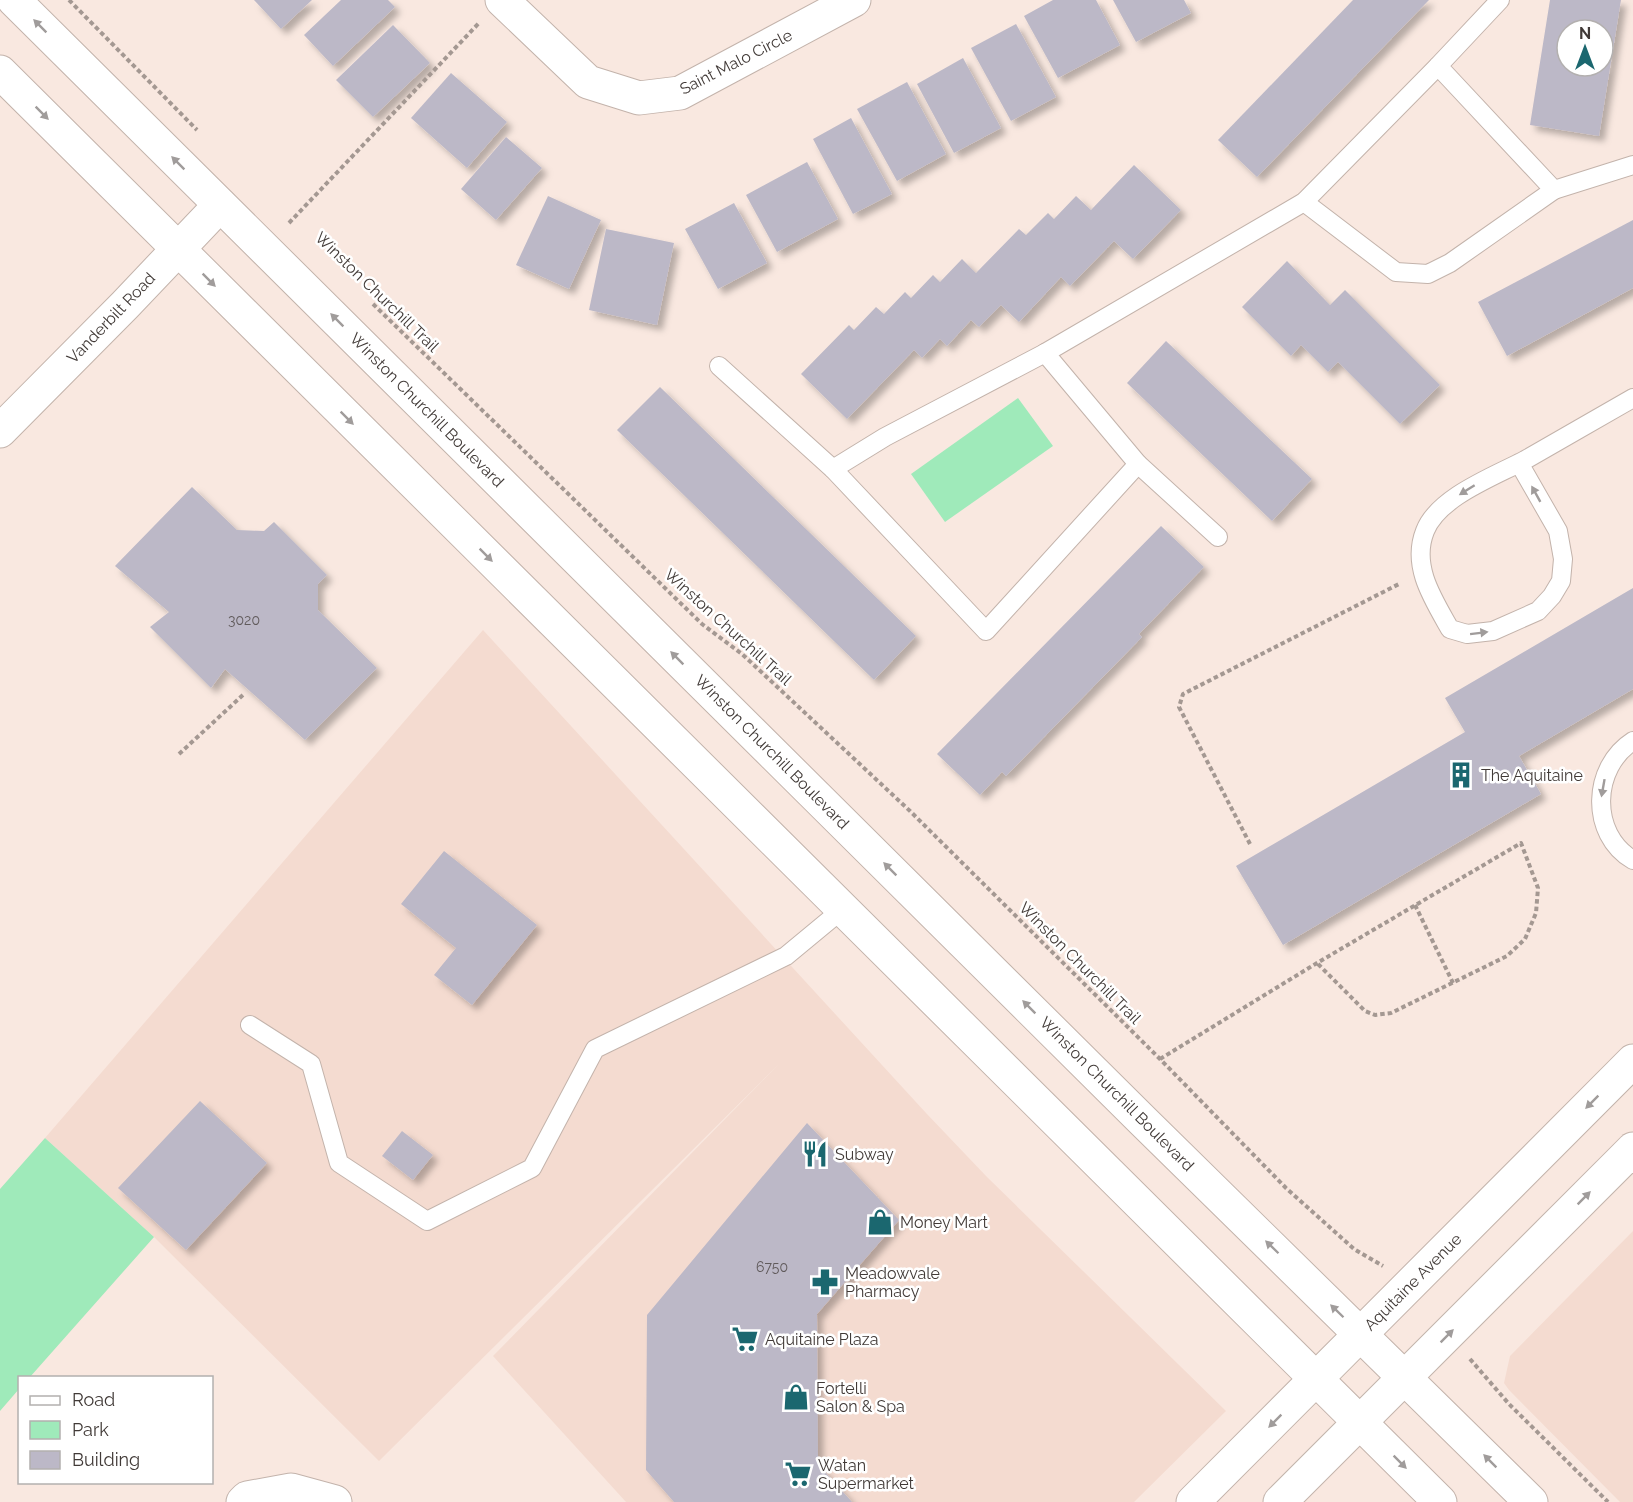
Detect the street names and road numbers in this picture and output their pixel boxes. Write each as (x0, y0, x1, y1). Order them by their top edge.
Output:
street label: Saint Malo Circle (677, 25, 795, 99)
street label: Winston Churchill Trail (311, 228, 443, 356)
street label: Vanderbilt Road (63, 269, 159, 367)
street label: Winston Churchill Boulevard (346, 329, 508, 491)
street label: Winston Churchill Trail (661, 565, 796, 690)
street label: Winston Churchill Boulevard (691, 671, 853, 833)
street label: Winston Churchill Trail (1015, 898, 1145, 1028)
street label: Winston Churchill Boulevard (1036, 1013, 1198, 1175)
street label: Aquitaine Avenue (1361, 1230, 1465, 1334)

